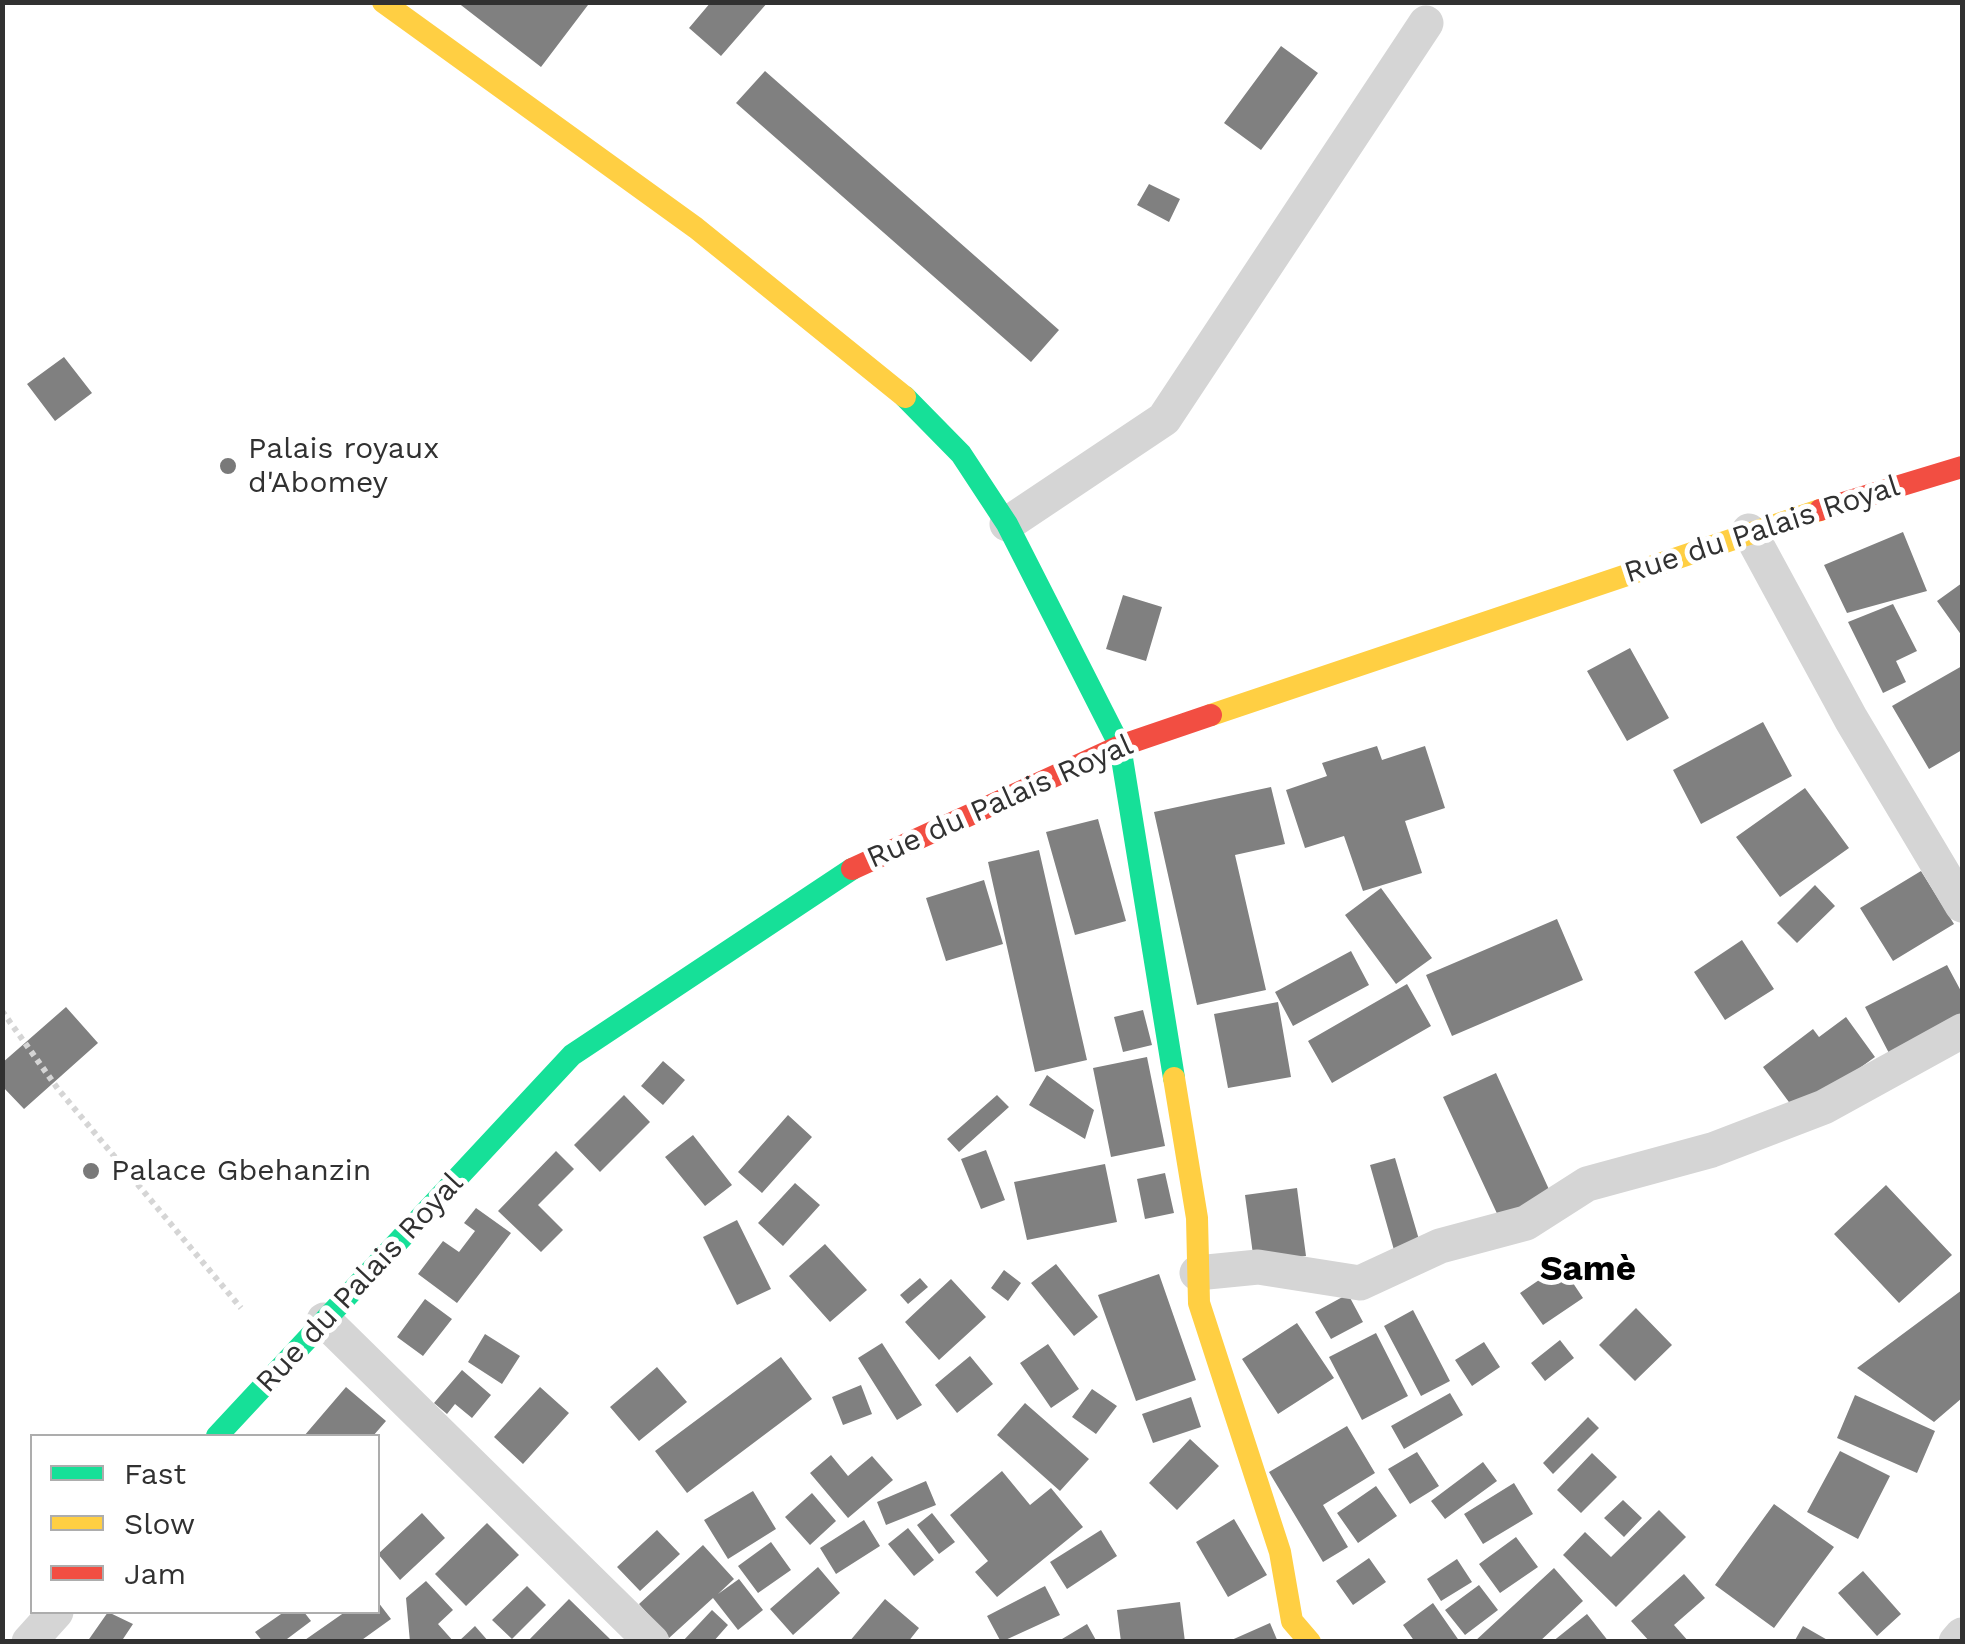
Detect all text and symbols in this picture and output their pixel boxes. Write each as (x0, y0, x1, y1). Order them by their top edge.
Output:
place label: Palais royaux d'Abomey (248, 431, 439, 502)
marker: Palais royaux d'Abomey (217, 455, 239, 477)
street label: Rue du Palais Royal (1620, 469, 1904, 591)
street label: Rue du Palais Royal (862, 727, 1138, 877)
place label: Palace Gbehanzin (111, 1153, 371, 1189)
marker: Palace Gbehanzin (80, 1160, 102, 1182)
street label: Rue du Palais Royal (249, 1166, 471, 1400)
district label: Samè (1540, 1249, 1636, 1291)
legend (30, 1434, 380, 1614)
text: Fast (124, 1456, 186, 1491)
text: Slow (124, 1506, 195, 1541)
text: Jam (124, 1556, 186, 1591)

